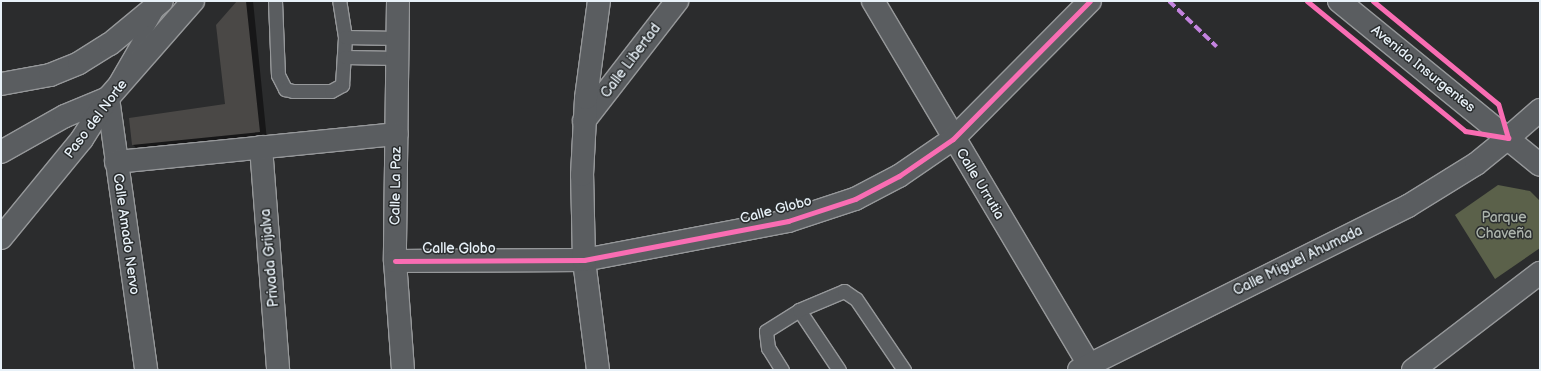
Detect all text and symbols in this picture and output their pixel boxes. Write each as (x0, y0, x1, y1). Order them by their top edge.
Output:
street label: Calle Libertad (598, 21, 664, 101)
street label: Avenida Insurgentes (1368, 22, 1478, 116)
street label: Paso del Norte (61, 76, 131, 162)
street label: Calle Urrutia (952, 145, 1008, 223)
street label: Calle La Paz (387, 147, 405, 225)
street label: Calle Amado Nervo (109, 172, 143, 296)
street label: Calle Globo (738, 192, 814, 228)
street label: Privada Grijalva (257, 208, 283, 308)
park label: Parque Chaveña (1476, 210, 1532, 242)
street label: Calle Miguel Ahumada (1230, 222, 1366, 300)
street label: Calle Globo (422, 241, 496, 257)

